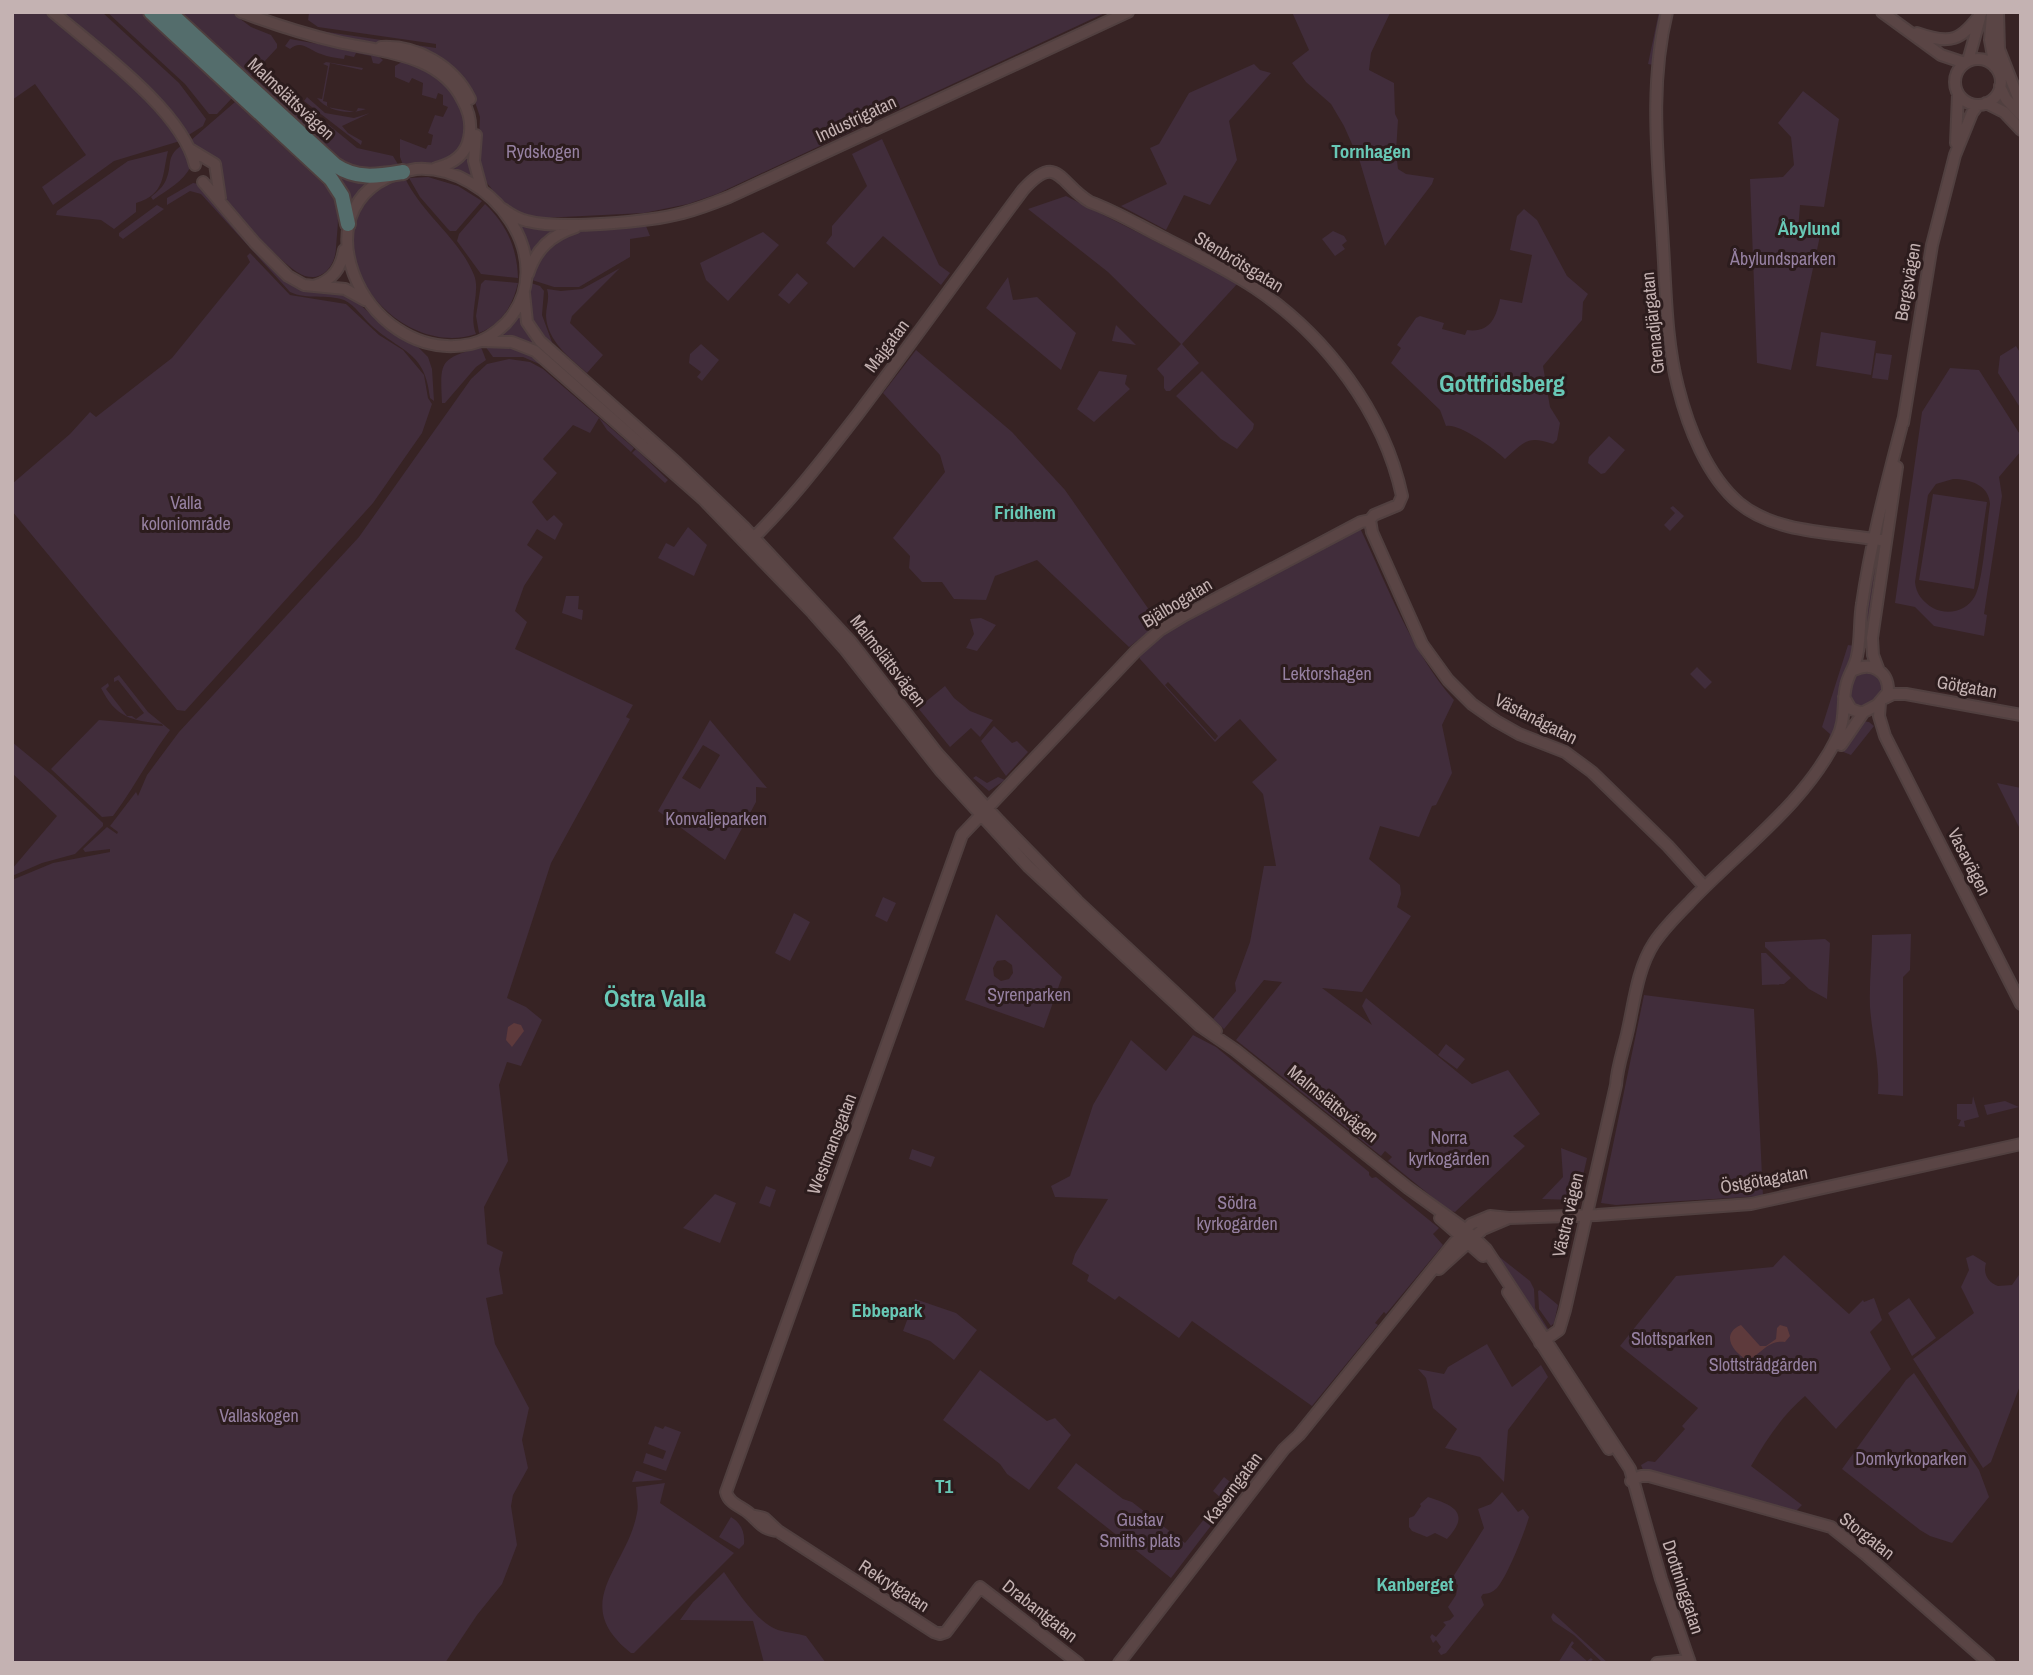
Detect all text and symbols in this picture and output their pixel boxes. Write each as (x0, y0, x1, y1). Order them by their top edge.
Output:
street label: Malmslättsvägen (242, 52, 340, 146)
street label: Industrigatan (811, 89, 900, 148)
district label: Tornhagen (1331, 138, 1411, 164)
park label: Rydskogen (506, 139, 580, 164)
district label: Åbylund (1778, 215, 1840, 241)
street label: Stenbrötsgatan (1190, 225, 1289, 298)
street label: Bergsvägen (1888, 241, 1927, 323)
park label: Åbylundsparken (1729, 246, 1836, 271)
street label: Grenadjärgatan (1635, 271, 1670, 375)
street label: Majgatan (858, 314, 915, 377)
district label: Gottfridsberg (1439, 367, 1565, 399)
park label: Valla koloniområde (141, 490, 231, 536)
district label: Fridhem (994, 499, 1056, 525)
street label: Bjälbogatan (1137, 572, 1217, 633)
street label: Malmslättsvägen (844, 609, 932, 712)
park label: Lektorshagen (1282, 661, 1372, 686)
street label: Götgatan (1935, 669, 1999, 704)
street label: Västanågatan (1490, 687, 1582, 750)
park label: Konvaljeparken (665, 806, 767, 831)
street label: Vasavägen (1942, 824, 1997, 900)
district label: Östra Valla (604, 982, 706, 1014)
park label: Syrenparken (987, 982, 1071, 1007)
street label: Malmslättsvägen (1282, 1059, 1384, 1148)
street label: Westmansgatan (801, 1090, 862, 1198)
park label: Norra kyrkogården (1408, 1125, 1490, 1171)
street label: Östgötagatan (1718, 1160, 1810, 1200)
street label: Västra vägen (1546, 1170, 1589, 1260)
park label: Södra kyrkogården (1196, 1190, 1278, 1236)
district label: Ebbepark (851, 1297, 923, 1323)
park label: Slottsparken (1631, 1326, 1713, 1351)
park label: Slottsträdgården (1709, 1352, 1817, 1377)
park label: Vallaskogen (219, 1403, 299, 1428)
park label: Domkyrkoparken (1855, 1446, 1967, 1471)
street label: Kaserngatan (1197, 1447, 1268, 1529)
district label: T1 (935, 1473, 953, 1499)
street label: Storgatan (1834, 1506, 1900, 1565)
park label: Gustav Smiths plats (1099, 1507, 1181, 1553)
street label: Drottninggatan (1656, 1537, 1710, 1637)
street label: Rekrytgatan (854, 1553, 934, 1618)
district label: Kanberget (1376, 1571, 1454, 1597)
street label: Drabantgatan (997, 1573, 1083, 1648)

